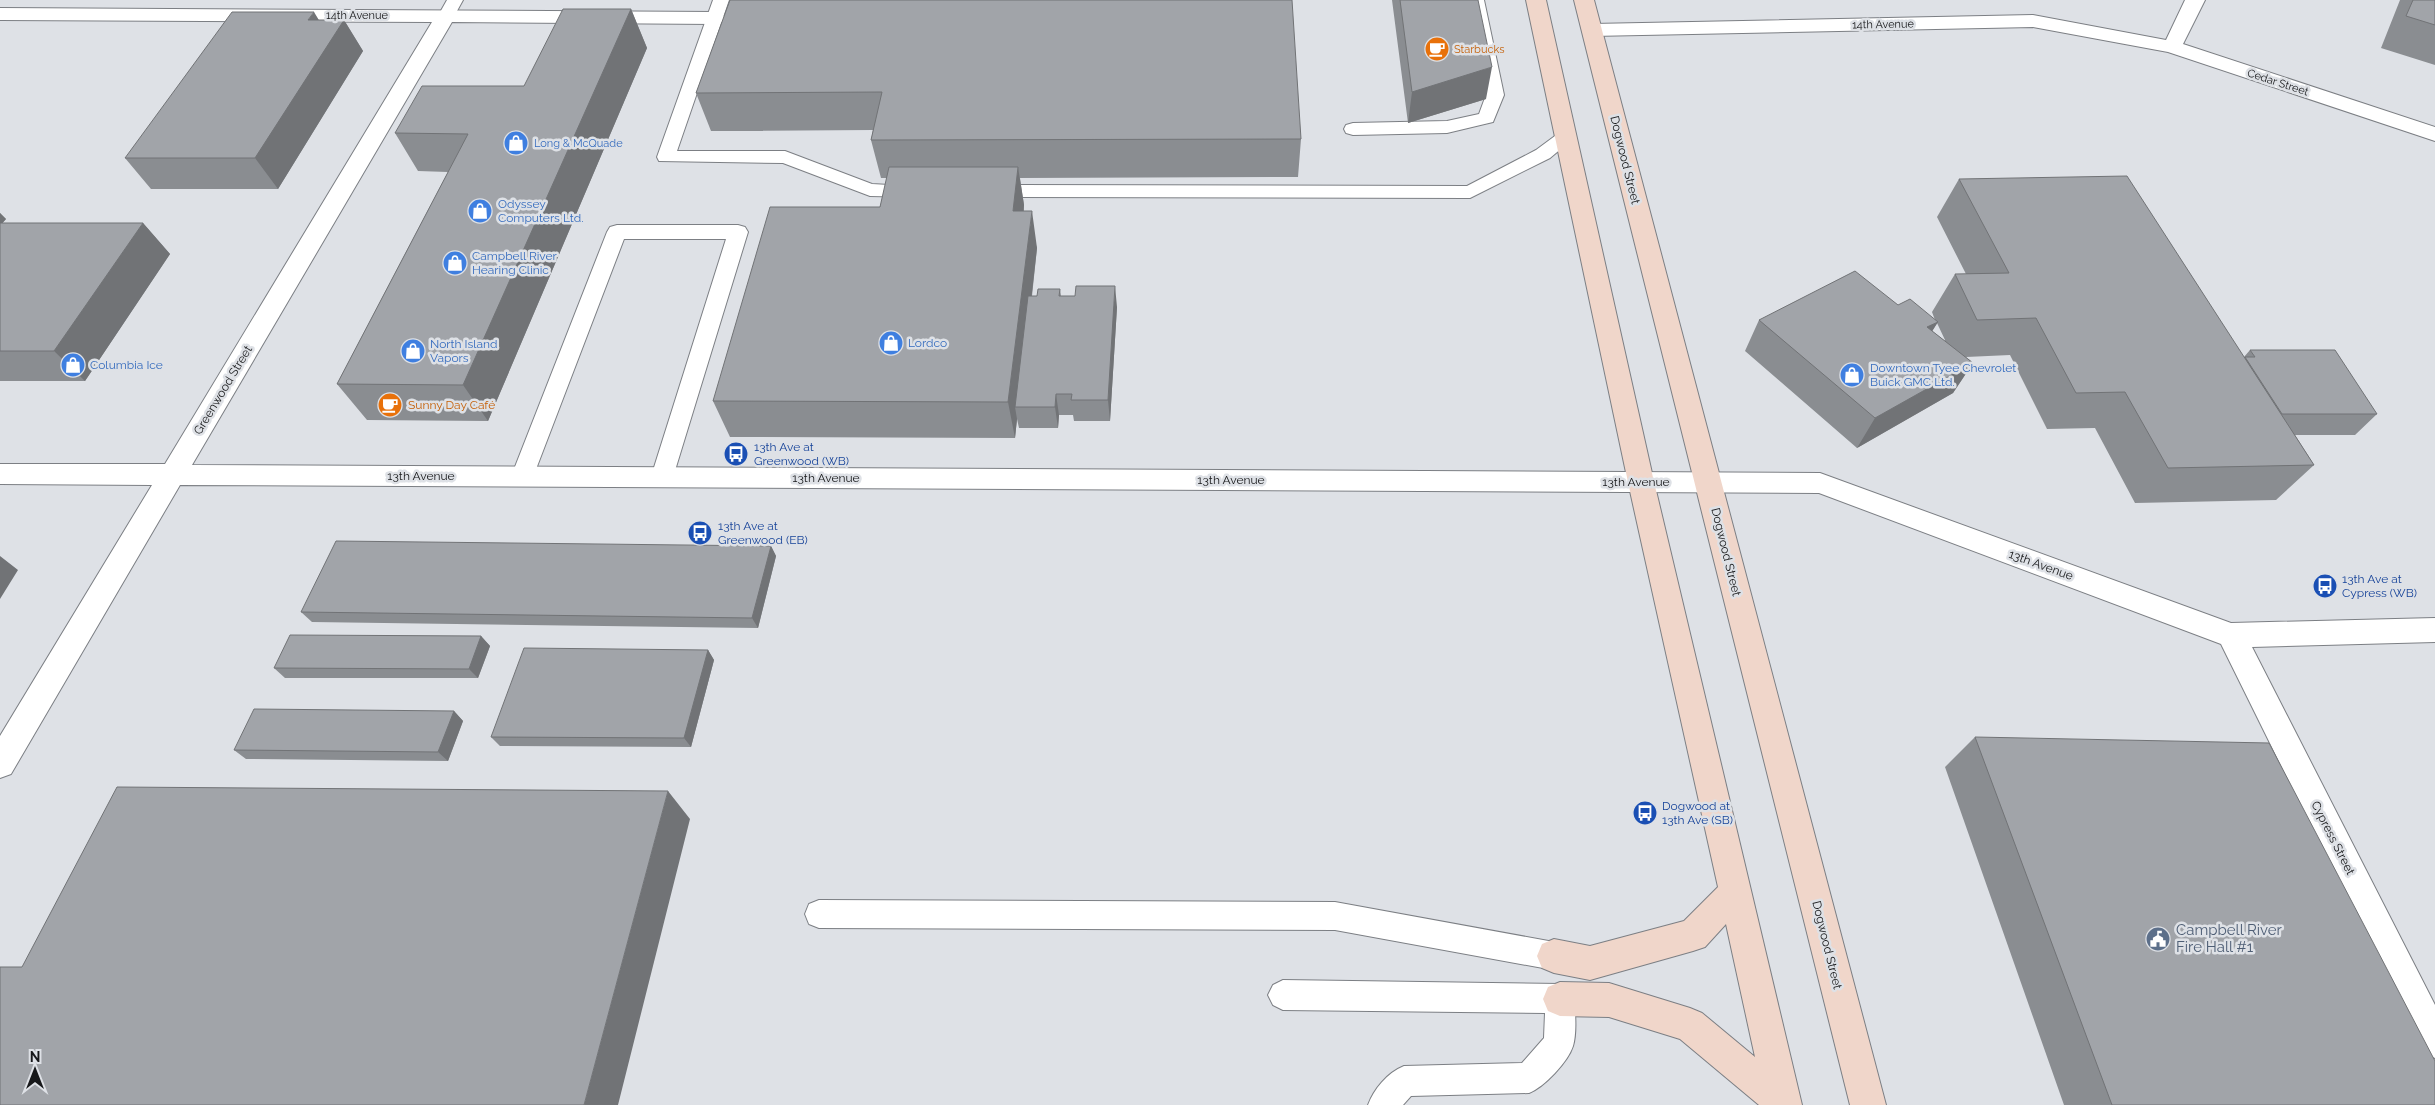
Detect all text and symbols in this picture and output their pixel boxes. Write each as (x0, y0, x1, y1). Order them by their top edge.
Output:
street label: 14th Avenue (326, 9, 388, 22)
street label: 14th Avenue (1852, 17, 1915, 32)
cafe icon: Starbucks (1424, 36, 1450, 62)
place label: Starbucks (1454, 43, 1505, 56)
street label: Cedar Street (2246, 66, 2310, 99)
street label: Dogwood Street (1607, 114, 1643, 206)
shop icon: Long & McQuade (503, 130, 529, 156)
place label: Long & McQuade (534, 137, 623, 150)
place label: Odyssey Computers Ltd. (498, 197, 584, 225)
shop icon: Odyssey Computers Ltd. (467, 198, 493, 224)
place label: Campbell River Hearing Clinic (472, 249, 557, 277)
shop icon: Campbell River Hearing Clinic (442, 250, 468, 276)
shop icon: Lordco (878, 330, 904, 356)
place label: Lordco (908, 336, 947, 350)
place label: North Island Vapors (430, 337, 498, 365)
shop icon: North Island Vapors (400, 338, 426, 364)
street label: Greenwood Street (191, 343, 255, 437)
shop icon: Columbia Ice (60, 352, 86, 378)
place label: Columbia Ice (90, 358, 163, 372)
place label: Downtown Tyee Chevrolet Buick GMC Ltd. (1870, 361, 2016, 389)
shop icon: Downtown Tyee Chevrolet Buick GMC Ltd. (1839, 362, 1865, 388)
cafe icon: Sunny Day Café (377, 392, 403, 418)
place label: Sunny Day Café (408, 398, 495, 412)
place label: 13th Ave at Greenwood (WB) (754, 440, 849, 468)
bus stop icon: 13th Ave at Greenwood (WB) (723, 441, 749, 467)
street label: 13th Avenue (387, 469, 455, 483)
street label: 13th Avenue (792, 471, 860, 485)
street label: 13th Avenue (1197, 473, 1265, 487)
street label: 13th Avenue (1602, 475, 1670, 489)
street label: Dogwood Street (1708, 506, 1744, 598)
place label: 13th Ave at Greenwood (EB) (718, 519, 808, 547)
bus stop icon: 13th Ave at Greenwood (EB) (687, 520, 713, 546)
street label: 13th Avenue (2007, 547, 2075, 583)
place label: 13th Ave at Cypress (WB) (2342, 572, 2417, 600)
bus stop icon: 13th Ave at Cypress (WB) (2312, 573, 2338, 599)
place label: Dogwood at 13th Ave (SB) (1662, 799, 1733, 827)
street label: Cypress Street (2308, 799, 2358, 877)
bus stop icon: Dogwood at 13th Ave (SB) (1632, 800, 1658, 826)
street label: Dogwood Street (1809, 899, 1845, 991)
place label: Campbell River Fire Hall #1 (2176, 921, 2283, 956)
public building icon: Campbell River Fire Hall #1 (2145, 926, 2171, 952)
north arrow (10, 1045, 60, 1095)
text: N (30, 1049, 40, 1065)

